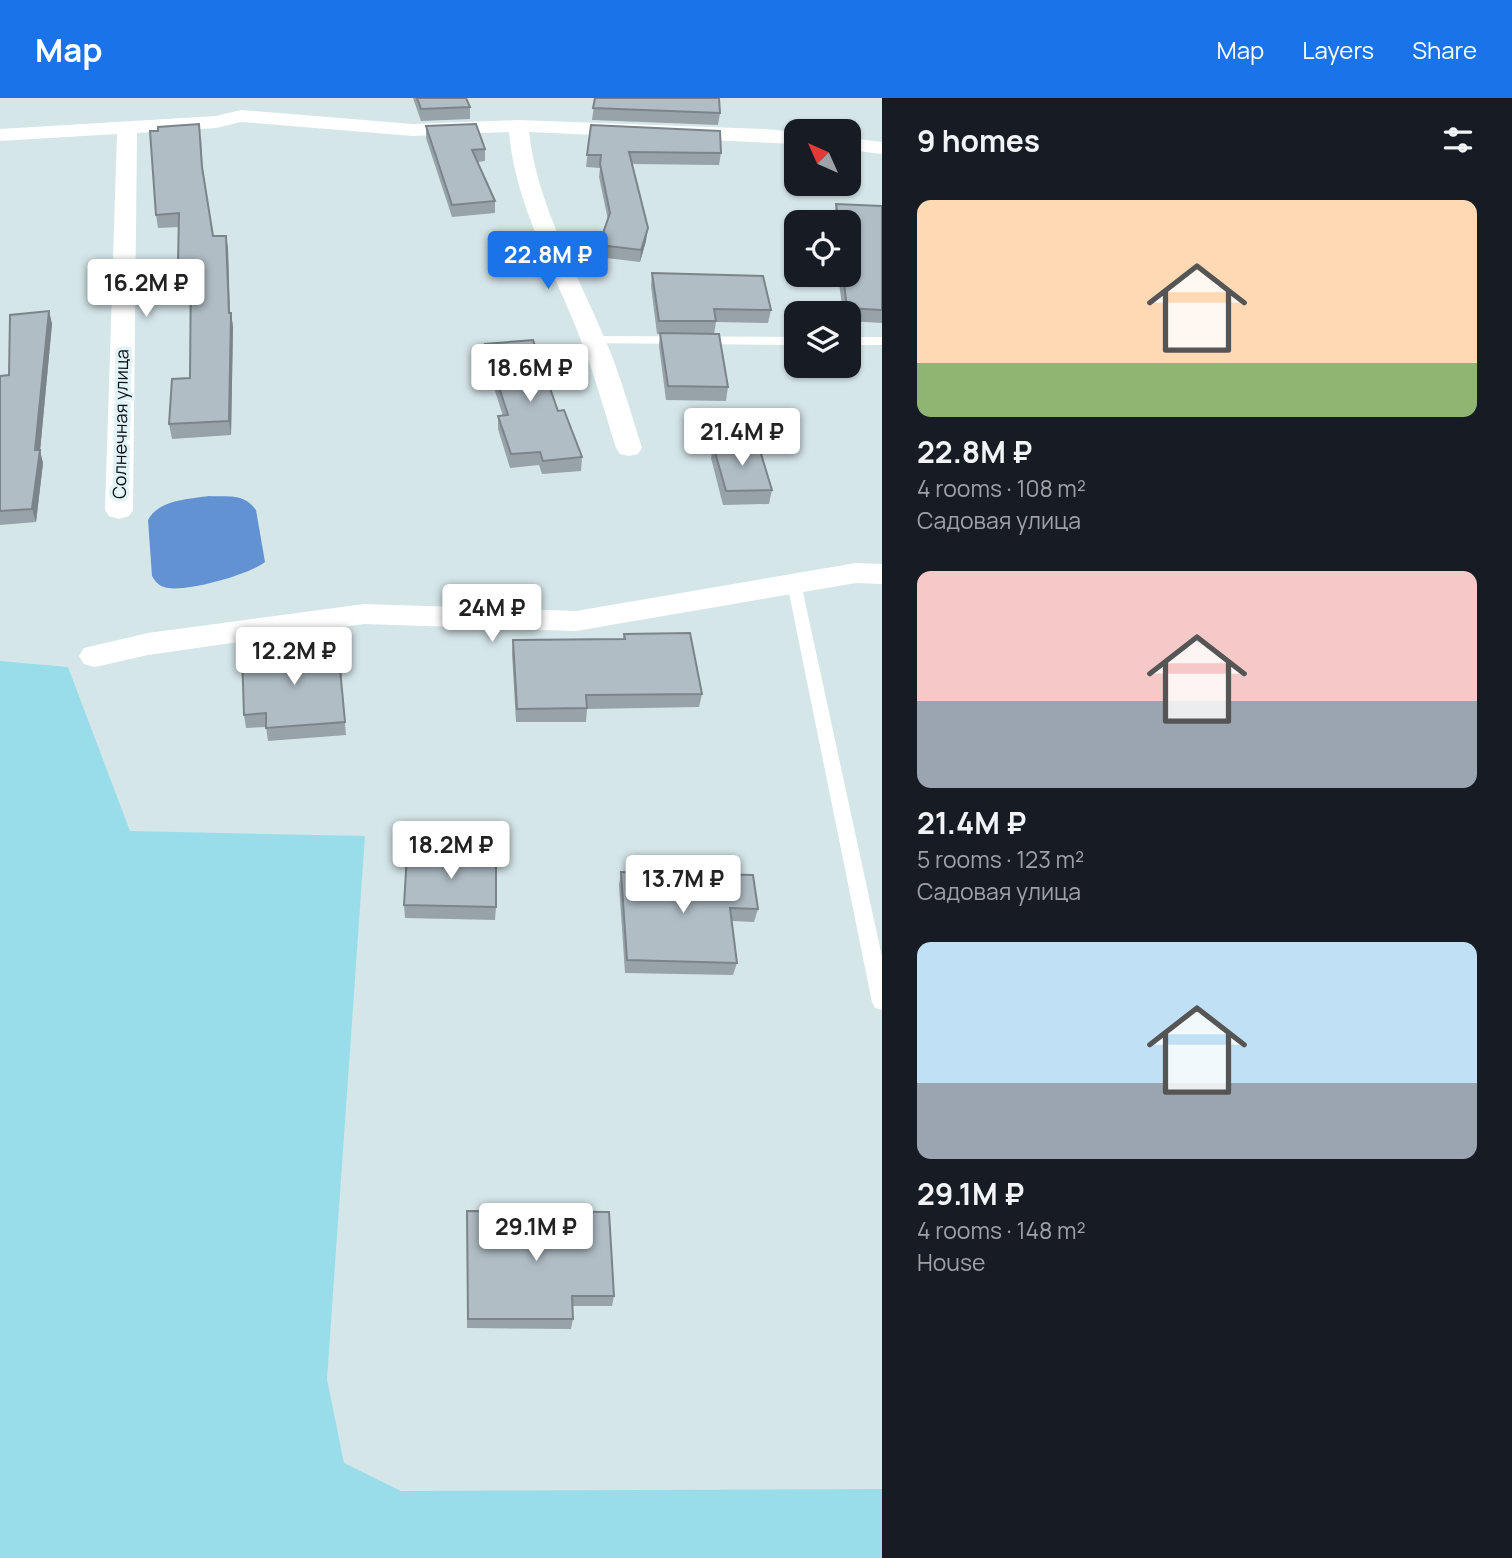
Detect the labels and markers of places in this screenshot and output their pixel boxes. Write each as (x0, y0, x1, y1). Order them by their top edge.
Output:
pin: 22.8M ₽ (483, 232, 613, 291)
pin: 16.2M ₽ (81, 260, 211, 319)
pin: 18.6M ₽ (465, 344, 595, 404)
pin: 21.4M ₽ (677, 408, 807, 468)
pin: 24M ₽ (443, 584, 541, 644)
pin: 12.2M ₽ (229, 628, 359, 687)
pin: 18.2M ₽ (386, 822, 516, 881)
pin: 13.7M ₽ (618, 856, 748, 915)
pin: 29.1M ₽ (471, 1204, 601, 1263)

